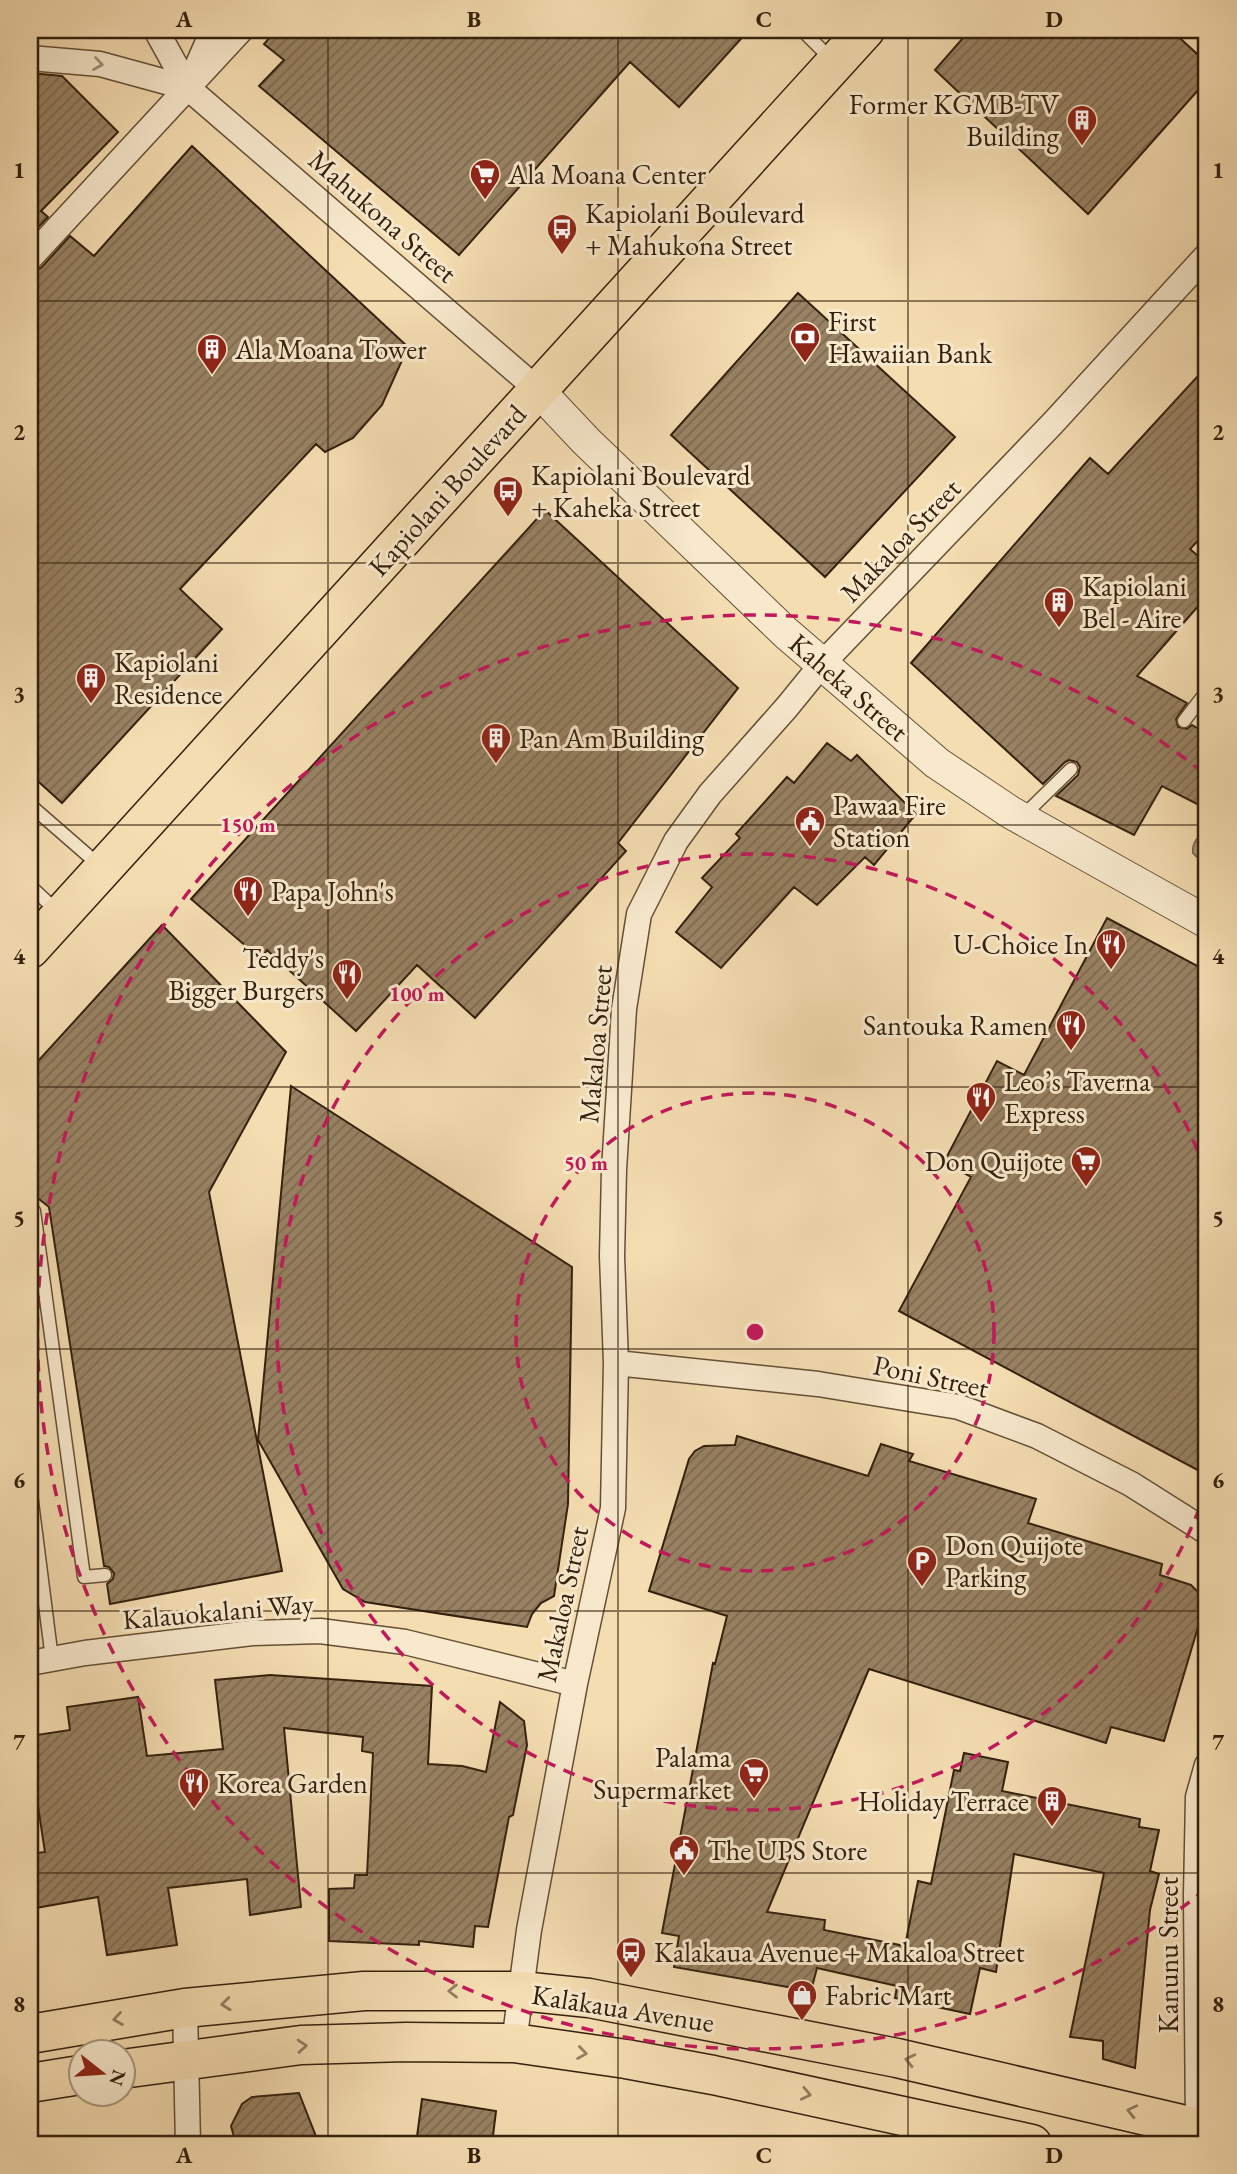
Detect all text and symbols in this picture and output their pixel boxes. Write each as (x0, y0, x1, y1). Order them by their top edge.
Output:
text: A (175, 4, 193, 34)
text: B (467, 4, 481, 34)
text: C (756, 4, 772, 34)
text: D (1045, 4, 1063, 34)
one-way arrow (92, 57, 104, 72)
place label: Former KGMB-TV Building (849, 86, 1060, 154)
building icon: Former KGMB-TV Building (1065, 103, 1099, 147)
street label: Mahukona Street (301, 142, 465, 290)
text: 1 (13, 155, 25, 185)
text: 1 (1212, 155, 1224, 185)
place label: Ala Moana Center (507, 156, 707, 192)
supermarket icon: Ala Moana Center (468, 157, 502, 201)
place label: Kapiolani Boulevard + Mahukona Street (585, 195, 805, 263)
bus stop icon: Kapiolani Boulevard + Mahukona Street (545, 212, 579, 256)
place label: First Hawaiian Bank (828, 303, 993, 371)
bank icon: First Hawaiian Bank (788, 320, 822, 364)
place label: Ala Moana Tower (234, 331, 427, 367)
building icon: Ala Moana Tower (195, 332, 229, 376)
street label: Kapiolani Boulevard (360, 396, 534, 584)
text: 2 (13, 417, 25, 447)
text: 2 (1212, 417, 1224, 447)
place label: Kapiolani Boulevard + Kaheka Street (531, 457, 751, 525)
street label: Makaloa Street (832, 470, 968, 609)
bus stop icon: Kapiolani Boulevard + Kaheka Street (491, 474, 525, 518)
place label: Kapiolani Bel - Aire (1082, 568, 1187, 636)
building icon: Kapiolani Bel - Aire (1042, 585, 1076, 629)
street label: Kaheka Street (782, 625, 916, 749)
place label: Kapiolani Residence (114, 644, 222, 712)
building icon: Kapiolani Residence (74, 661, 108, 705)
text: 3 (13, 679, 25, 709)
text: 3 (1212, 679, 1224, 709)
place label: Pan Am Building (519, 720, 705, 756)
building icon: Pan Am Building (479, 721, 513, 765)
place label: Pawaa Fire Station (833, 787, 946, 855)
public building icon: Pawaa Fire Station (793, 804, 827, 848)
text: 150 m (220, 811, 276, 838)
place label: Papa John's (271, 873, 394, 909)
restaurant icon: Papa John's (231, 874, 265, 918)
place label: U-Choice In (953, 926, 1088, 962)
restaurant icon: U-Choice In (1094, 927, 1128, 971)
place label: Teddy's Bigger Burgers (168, 940, 324, 1008)
text: 4 (13, 941, 26, 971)
text: 4 (1212, 941, 1225, 971)
restaurant icon: Teddy's Bigger Burgers (330, 957, 364, 1001)
street label: Makaloa Street (570, 963, 620, 1124)
text: 100 m (389, 980, 445, 1007)
place label: Santouka Ramen (863, 1007, 1048, 1043)
restaurant icon: Santouka Ramen (1054, 1008, 1088, 1052)
place label: Leo’s Taverna Express (1004, 1063, 1151, 1131)
restaurant icon: Leo’s Taverna Express (964, 1080, 998, 1124)
place label: Don Quijote (925, 1143, 1063, 1179)
supermarket icon: Don Quijote (1069, 1144, 1103, 1188)
text: 50 m (564, 1149, 608, 1176)
text: 5 (13, 1203, 25, 1233)
text: 5 (1212, 1203, 1224, 1233)
centre of rings (743, 1320, 767, 1344)
street label: Poni Street (870, 1346, 992, 1406)
text: 6 (13, 1465, 25, 1495)
text: 6 (1212, 1465, 1224, 1495)
street label: Makaloa Street (528, 1523, 596, 1685)
place label: Don Quijote Parking (945, 1527, 1083, 1595)
parking icon: Don Quijote Parking (905, 1544, 939, 1588)
street label: Kalauokalani Way (121, 1585, 316, 1637)
text: 7 (13, 1727, 26, 1757)
text: 7 (1212, 1727, 1225, 1757)
place label: Palama Supermarket (593, 1739, 732, 1807)
supermarket icon: Palama Supermarket (737, 1756, 771, 1800)
place label: Korea Garden (217, 1765, 368, 1801)
restaurant icon: Korea Garden (177, 1766, 211, 1810)
place label: Holiday Terrace (858, 1783, 1029, 1819)
building icon: Holiday Terrace (1035, 1784, 1069, 1828)
place label: The UPS Store (707, 1832, 867, 1868)
public building icon: The UPS Store (667, 1833, 701, 1877)
street label: Kanunu Street (1150, 1877, 1186, 2033)
place label: Kalakaua Avenue + Makaloa Street (654, 1934, 1025, 1970)
bus stop icon: Kalakaua Avenue + Makaloa Street (614, 1935, 648, 1979)
street label: Kalākaua Avenue (529, 1976, 717, 2040)
place label: Fabric Mart (825, 1977, 951, 2013)
shop icon: Fabric Mart (785, 1978, 819, 2022)
one-way arrow (447, 1983, 458, 1999)
text: 8 (13, 1989, 25, 2019)
text: 8 (1212, 1989, 1224, 2019)
one-way arrow (220, 1996, 231, 2011)
one-way arrow (112, 2011, 123, 2026)
north arrow (66, 2038, 136, 2108)
one-way arrow (296, 2038, 307, 2053)
one-way arrow (576, 2045, 588, 2060)
one-way arrow (904, 2054, 916, 2069)
text: N (103, 2067, 132, 2089)
one-way arrow (800, 2086, 812, 2101)
one-way arrow (1126, 2104, 1138, 2119)
text: A (175, 2140, 193, 2170)
text: B (467, 2140, 481, 2170)
text: C (756, 2140, 772, 2170)
text: D (1045, 2140, 1063, 2170)

